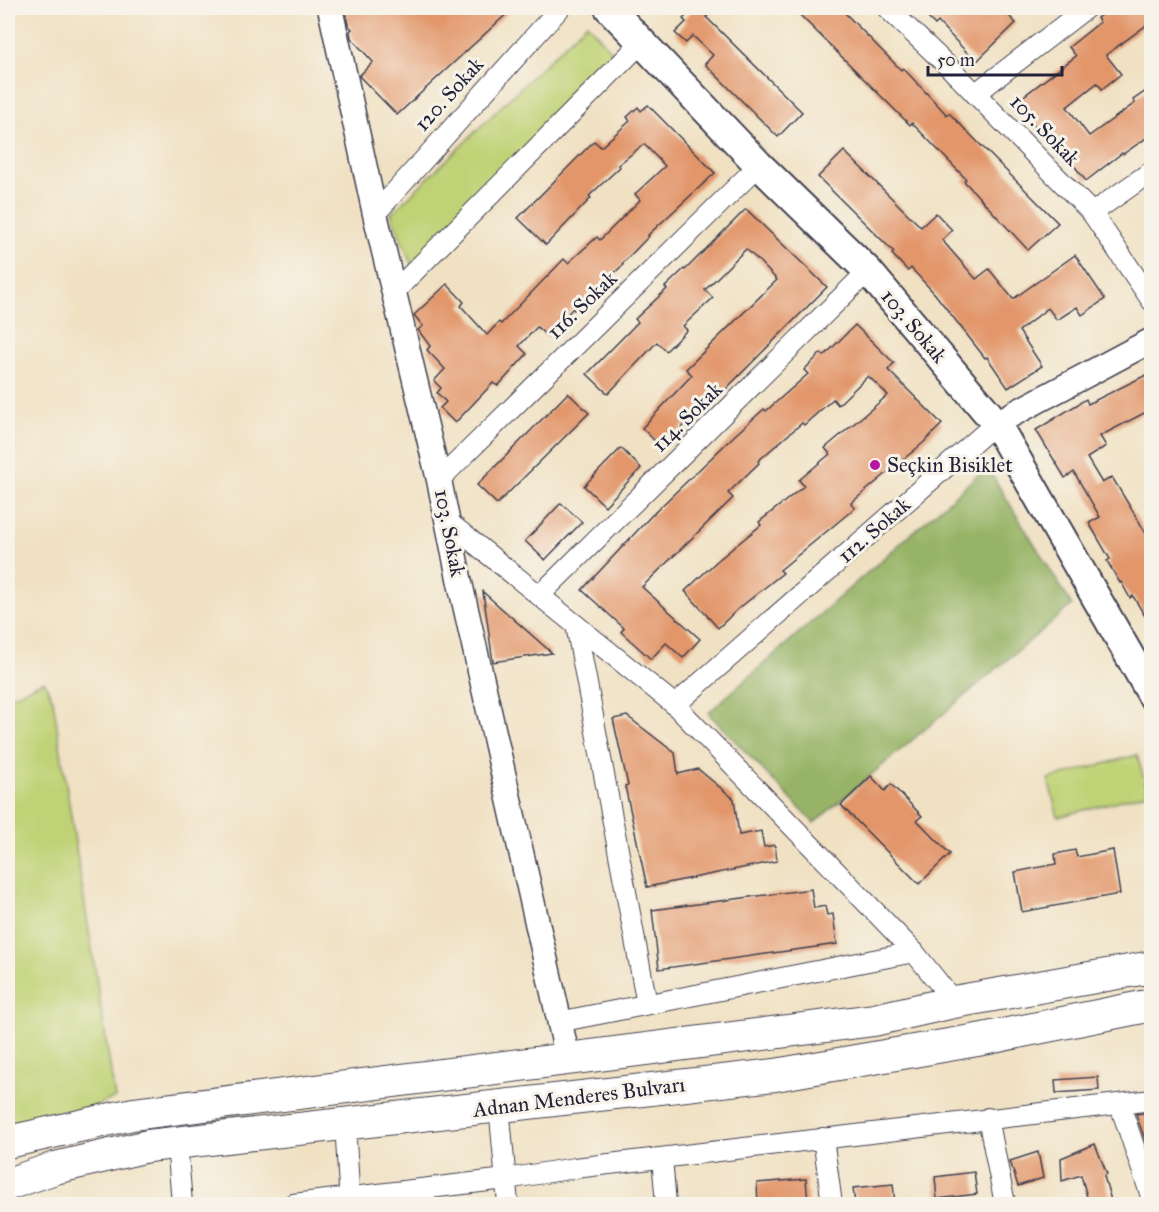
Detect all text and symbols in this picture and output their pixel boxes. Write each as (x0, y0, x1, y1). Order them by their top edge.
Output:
scale bar (928, 39, 1062, 77)
text: 50 m (937, 49, 975, 71)
street label: 120. Sokak (409, 51, 489, 136)
street label: 105. Sokak (1005, 89, 1086, 171)
street label: 116. Sokak (542, 265, 623, 345)
street label: 103. Sokak (876, 284, 953, 369)
street label: 114. Sokak (646, 376, 728, 458)
place label: Seçkin Bisiklet (887, 452, 1013, 478)
marker: Seçkin Bisiklet (868, 458, 882, 472)
street label: 103. Sokak (429, 487, 471, 579)
street label: 112. Sokak (833, 491, 916, 568)
street label: Adnan Menderes Bulvarı (471, 1071, 687, 1123)

